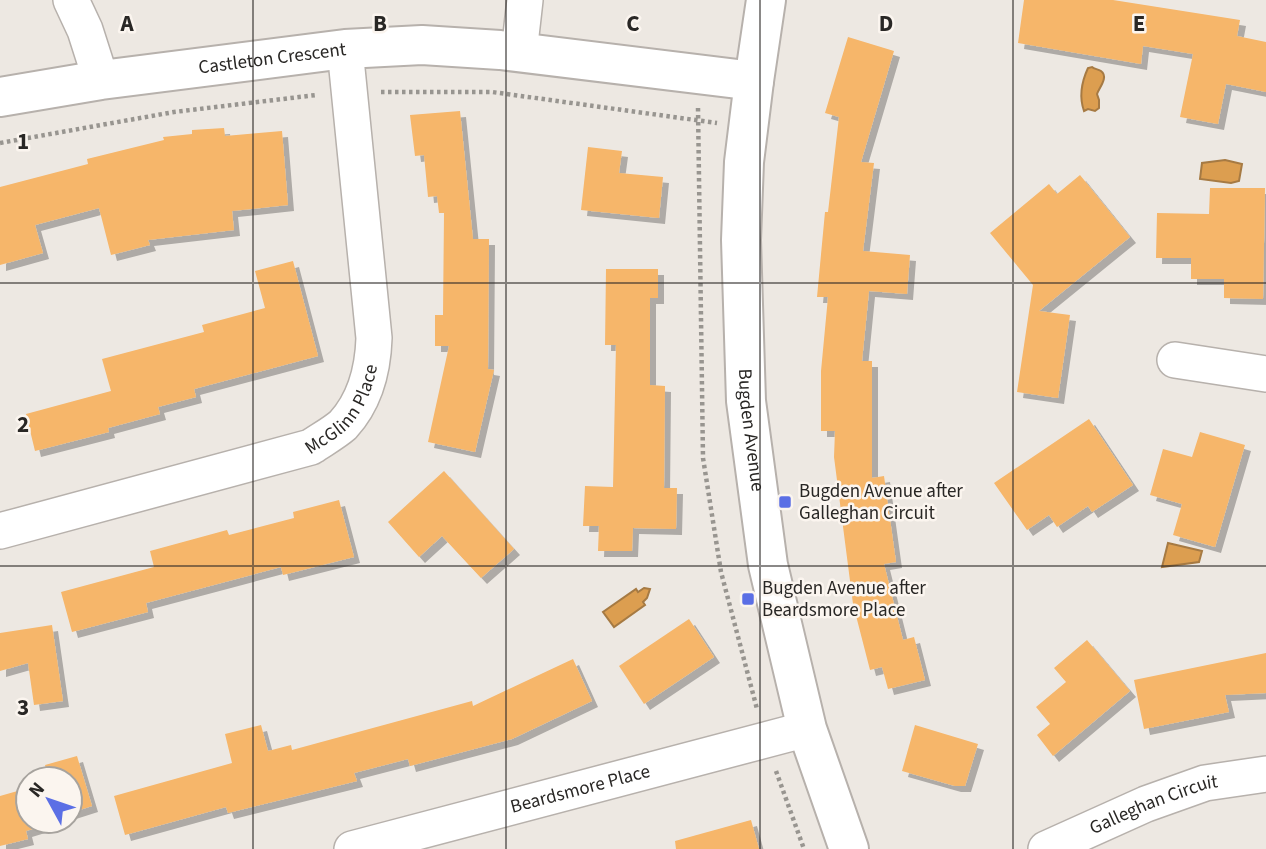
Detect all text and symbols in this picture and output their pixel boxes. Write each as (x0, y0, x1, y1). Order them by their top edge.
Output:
text: A (119, 7, 134, 40)
text: B (373, 7, 387, 40)
text: C (626, 7, 640, 40)
text: D (879, 7, 893, 40)
text: E (1133, 7, 1145, 40)
street label: Castleton Crescent (197, 35, 348, 81)
text: 1 (17, 125, 29, 158)
street label: McGlinn Place (299, 362, 385, 461)
street label: Bugden Avenue (731, 368, 772, 493)
text: 2 (17, 408, 29, 441)
place label: Bugden Avenue after Galleghan Circuit (799, 478, 963, 527)
marker: Bugden Avenue after Galleghan Circuit (777, 494, 793, 510)
place label: Bugden Avenue after Beardsmore Place (762, 575, 926, 624)
marker: Bugden Avenue after Beardsmore Place (740, 591, 756, 607)
text: 3 (17, 691, 29, 724)
street label: Beardsmore Place (507, 757, 653, 820)
north arrow (14, 765, 84, 835)
street label: Galleghan Circuit (1085, 768, 1220, 841)
text: N (23, 777, 52, 804)

